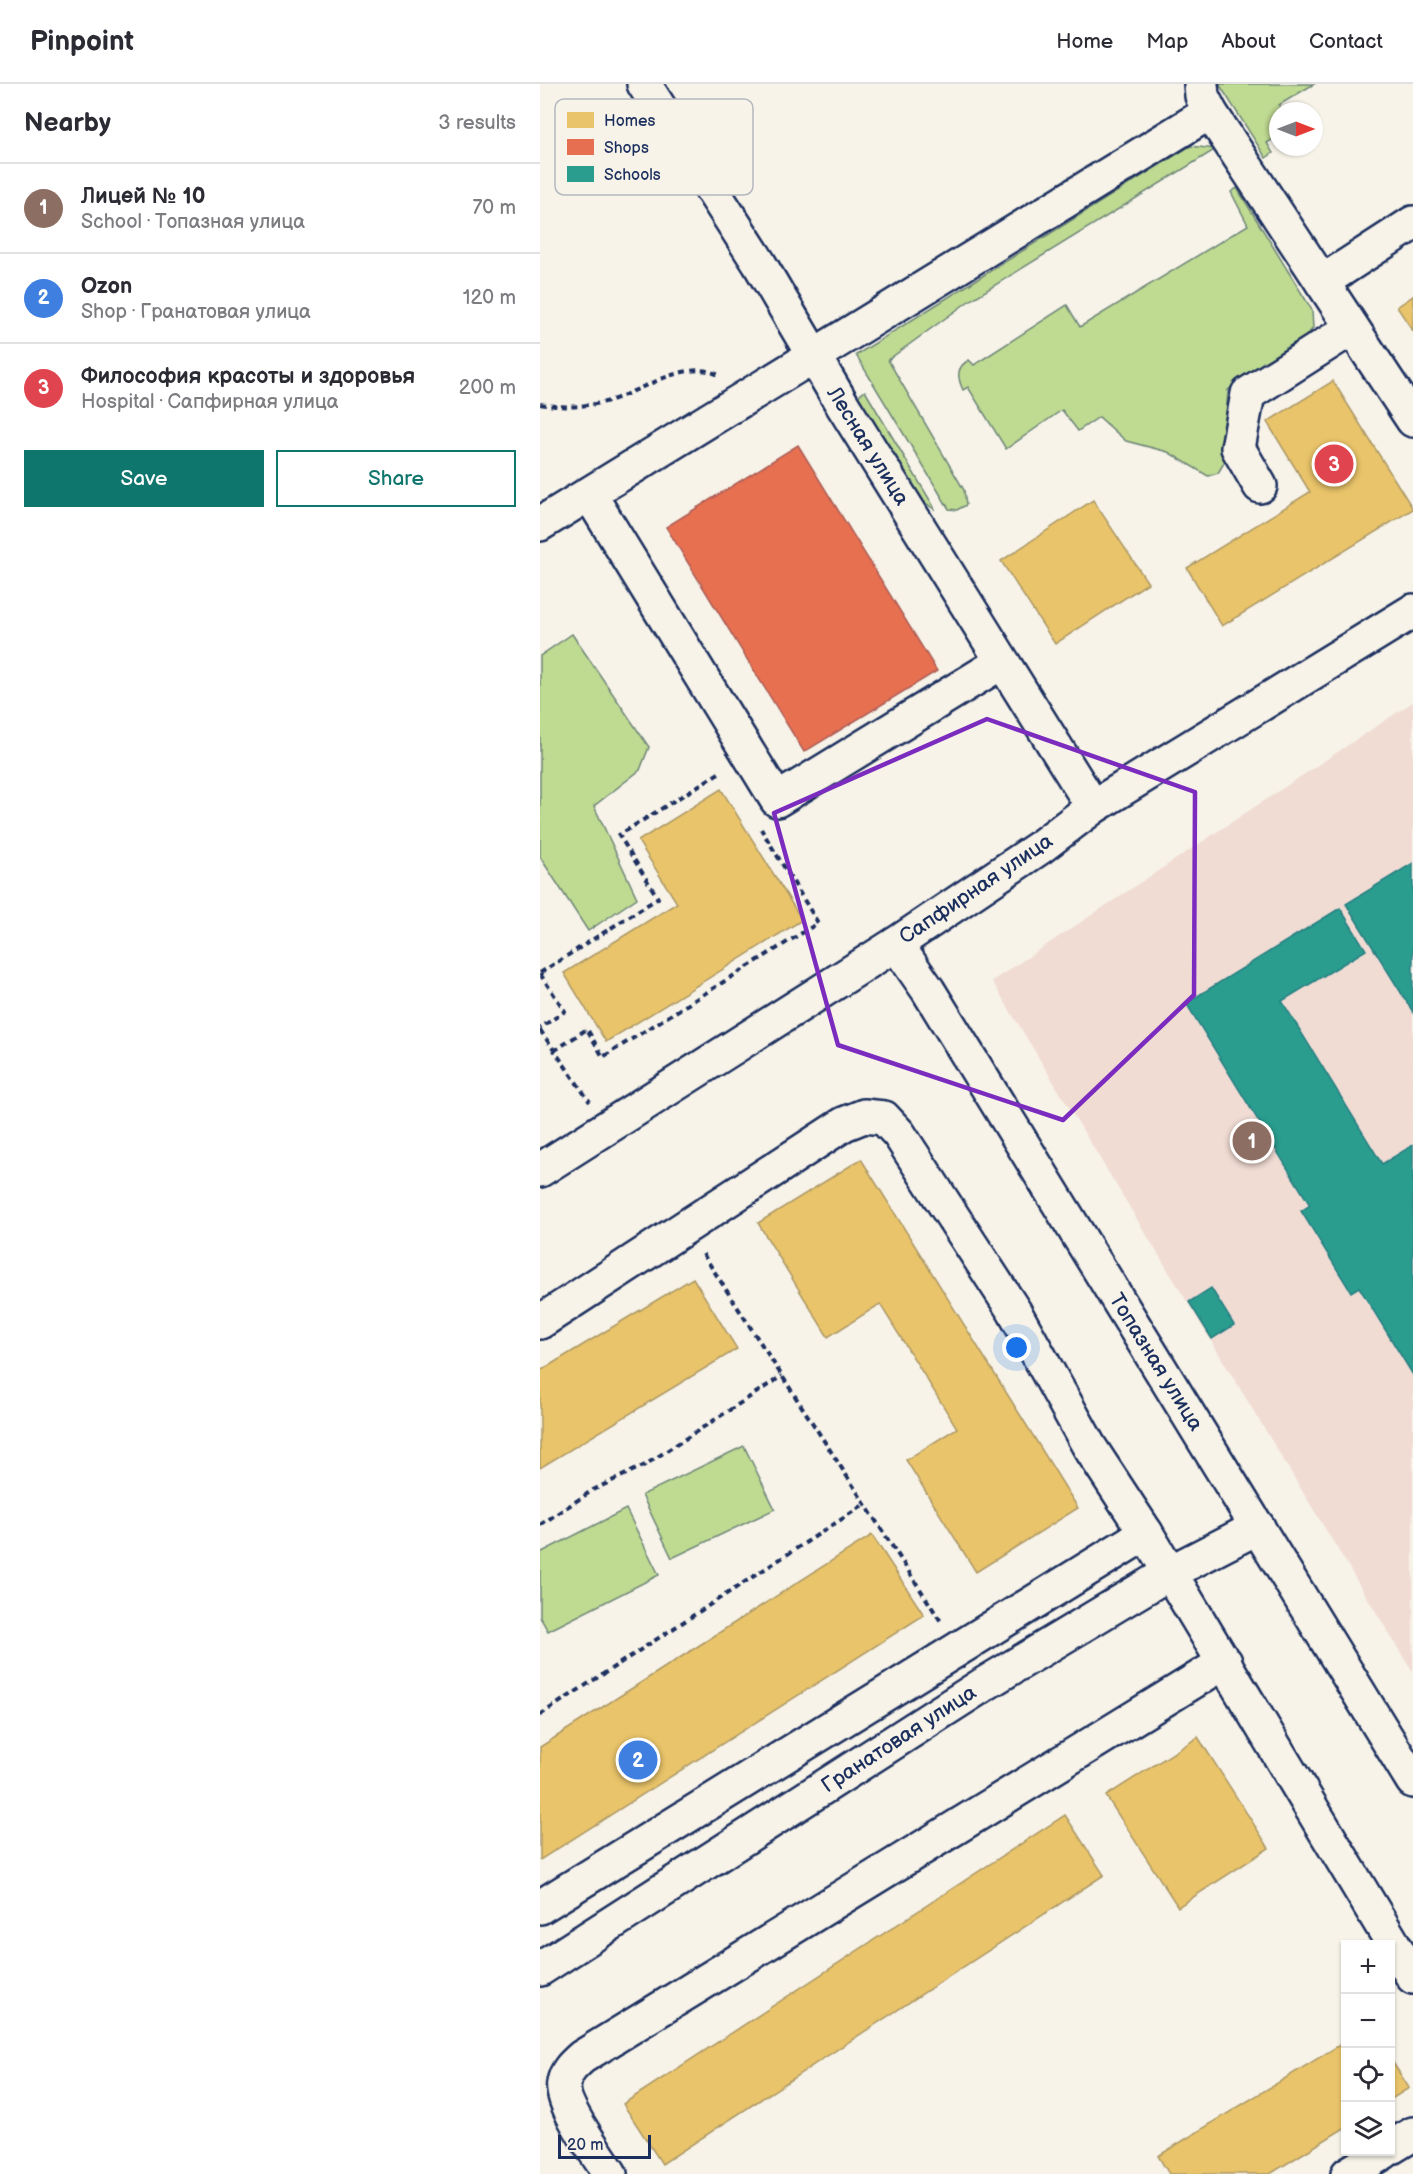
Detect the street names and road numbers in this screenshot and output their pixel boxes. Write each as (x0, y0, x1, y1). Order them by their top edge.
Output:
street label: Лесная улица (821, 381, 915, 510)
street label: Сапфирная улица (895, 828, 1058, 950)
street label: Топазная улица (1104, 1289, 1209, 1436)
street label: Гранатовая улица (817, 1679, 981, 1798)

